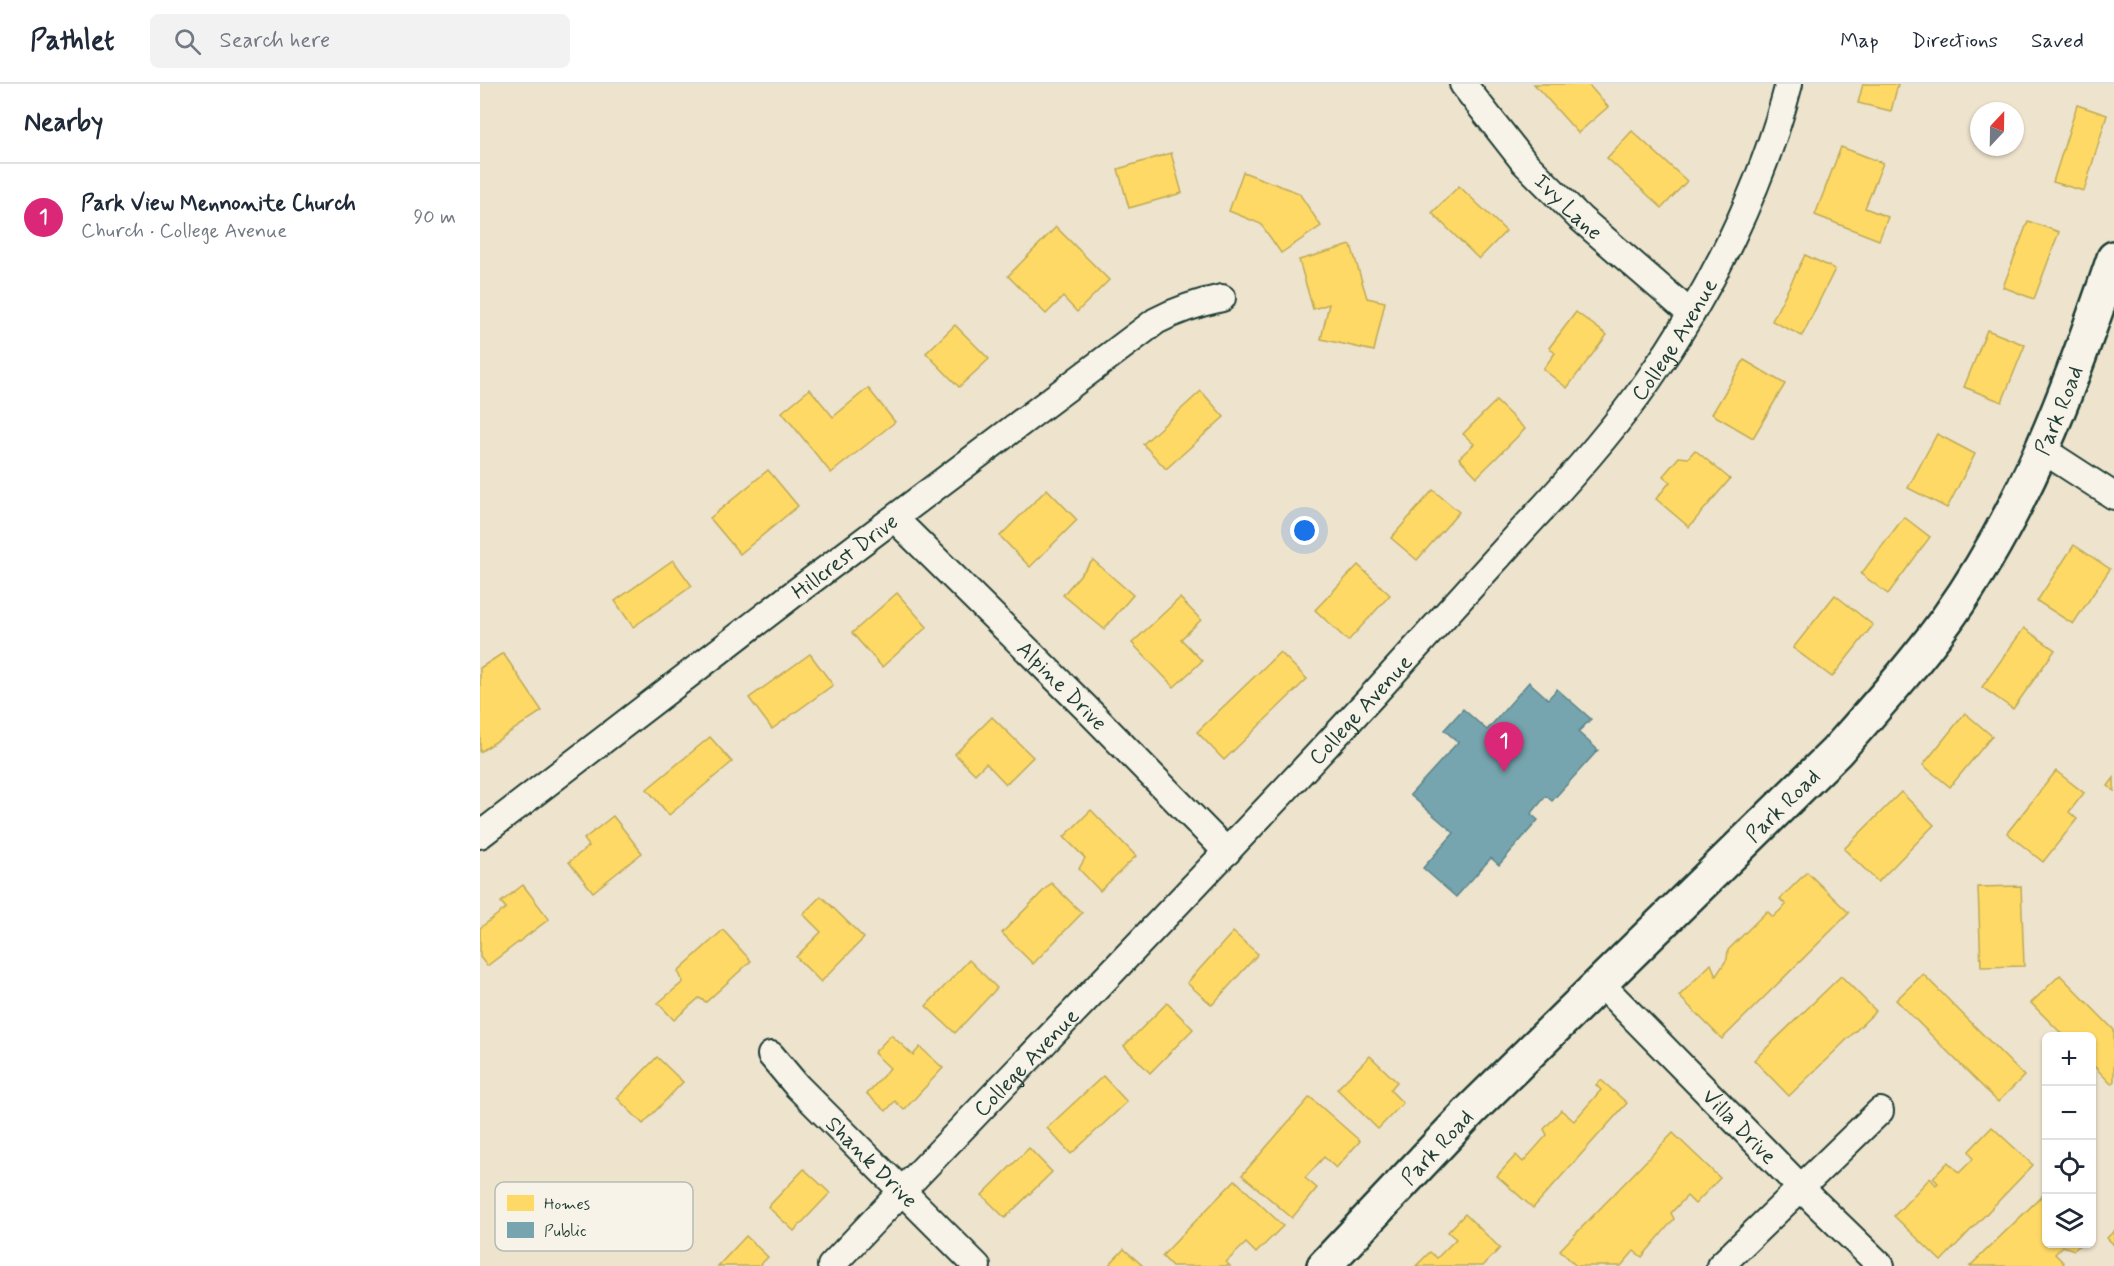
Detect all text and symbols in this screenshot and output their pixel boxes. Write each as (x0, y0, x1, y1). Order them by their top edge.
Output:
search box (150, 14, 570, 68)
text: Pathlet (30, 23, 114, 60)
icon: search (171, 25, 204, 58)
text: Search here (219, 27, 330, 55)
text: Map (1840, 27, 1879, 55)
text: Directions (1912, 27, 1998, 55)
text: Saved (2031, 27, 2084, 55)
north arrow (1970, 102, 2024, 156)
text: Nearby (24, 106, 103, 140)
street label: Ivy Lane (1527, 168, 1608, 247)
text: Park View Mennonite Church (81, 190, 356, 218)
text: 1 (39, 204, 48, 231)
text: 90 m (413, 204, 456, 231)
text: Church · College Avenue (81, 218, 287, 245)
street label: College Avenue (1626, 274, 1725, 407)
street label: Park Road (2029, 362, 2090, 460)
street label: Hillcrest Drive (787, 508, 904, 606)
your location (1290, 516, 1319, 545)
street label: Alpine Drive (1010, 635, 1112, 738)
street label: College Avenue (1303, 649, 1419, 772)
pin: 1 (1484, 722, 1524, 772)
street label: Park Road (1740, 764, 1827, 849)
street label: College Avenue (968, 1003, 1086, 1124)
map controls (2042, 1032, 2096, 1248)
button: + (2042, 1032, 2096, 1086)
street label: Villa Drive (1695, 1083, 1782, 1171)
button: − (2042, 1086, 2096, 1140)
street label: Park Road (1396, 1104, 1480, 1192)
street label: Shank Drive (819, 1111, 923, 1215)
button: locate (2042, 1140, 2096, 1194)
legend (495, 1182, 693, 1251)
text: Homes (544, 1194, 590, 1215)
button: layers (2042, 1194, 2096, 1248)
text: Public (544, 1221, 587, 1242)

